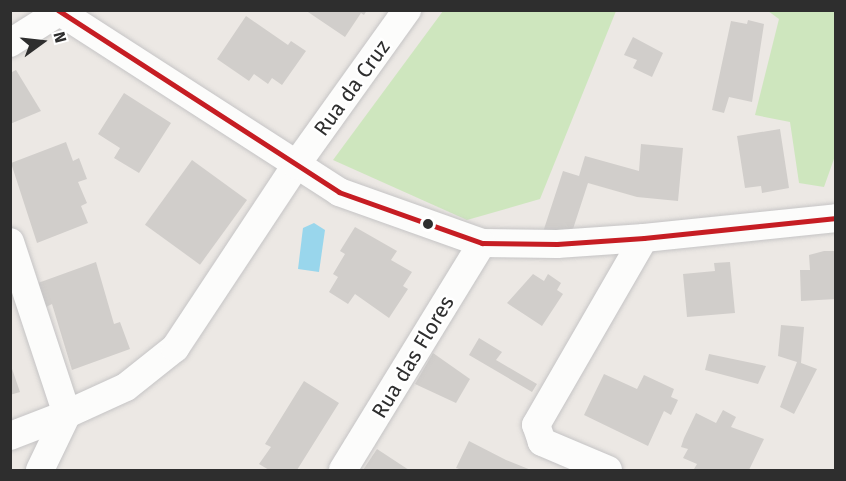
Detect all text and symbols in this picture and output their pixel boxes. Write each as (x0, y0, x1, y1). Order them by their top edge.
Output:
north arrow (12, 12, 72, 72)
text: N (49, 30, 70, 45)
street label: Rua da Cruz (309, 35, 395, 141)
unlabelled marker (422, 218, 434, 230)
street label: Rua das Flores (367, 291, 459, 423)

